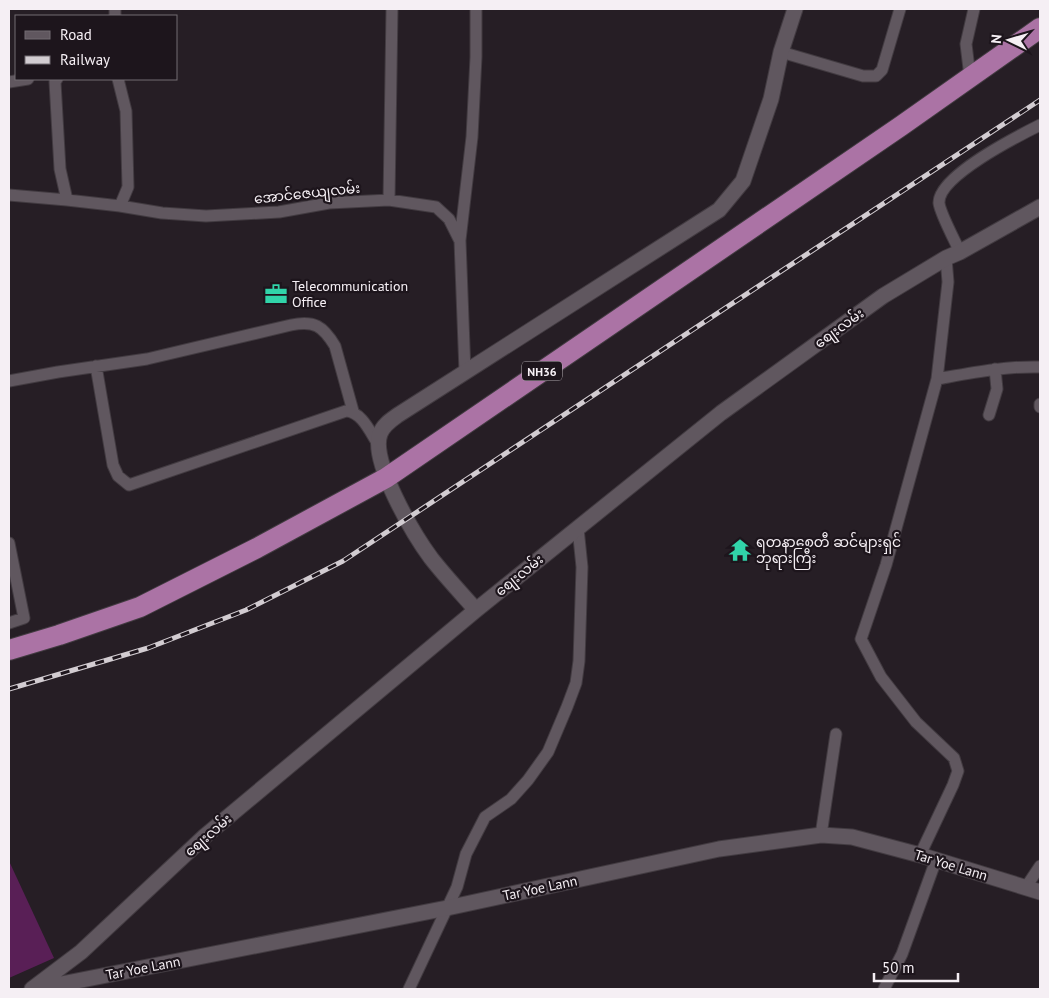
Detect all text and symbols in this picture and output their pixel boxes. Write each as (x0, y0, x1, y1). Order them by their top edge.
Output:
legend (15, 15, 178, 80)
north arrow (984, 15, 1034, 65)
text: Road (60, 25, 92, 44)
text: N (987, 33, 1005, 44)
text: Railway (60, 50, 110, 69)
street label: အောင်ဇေယျလမ်း (253, 177, 361, 211)
place label: Telecommunication Office (292, 277, 408, 311)
office icon: Telecommunication Office (263, 281, 289, 307)
street label: စျေးလမ်း (810, 303, 869, 354)
road number: NH36 (522, 362, 562, 381)
place label: ရတနာစေတီ ဆင်များရှင် ဘုရားကြီး (756, 532, 901, 570)
temple icon: ရတနာစေတီ ဆင်များရှင် ဘုရားကြီး (727, 537, 753, 563)
street label: စျေးလမ်း (491, 549, 549, 602)
street label: စျေးလမ်း (180, 809, 237, 863)
street label: Tar Yoe Lann (912, 845, 990, 885)
street label: Tar Yoe Lann (501, 871, 579, 905)
scale bar (874, 950, 958, 982)
street label: Tar Yoe Lann (104, 952, 182, 984)
text: 50 m (882, 958, 915, 977)

